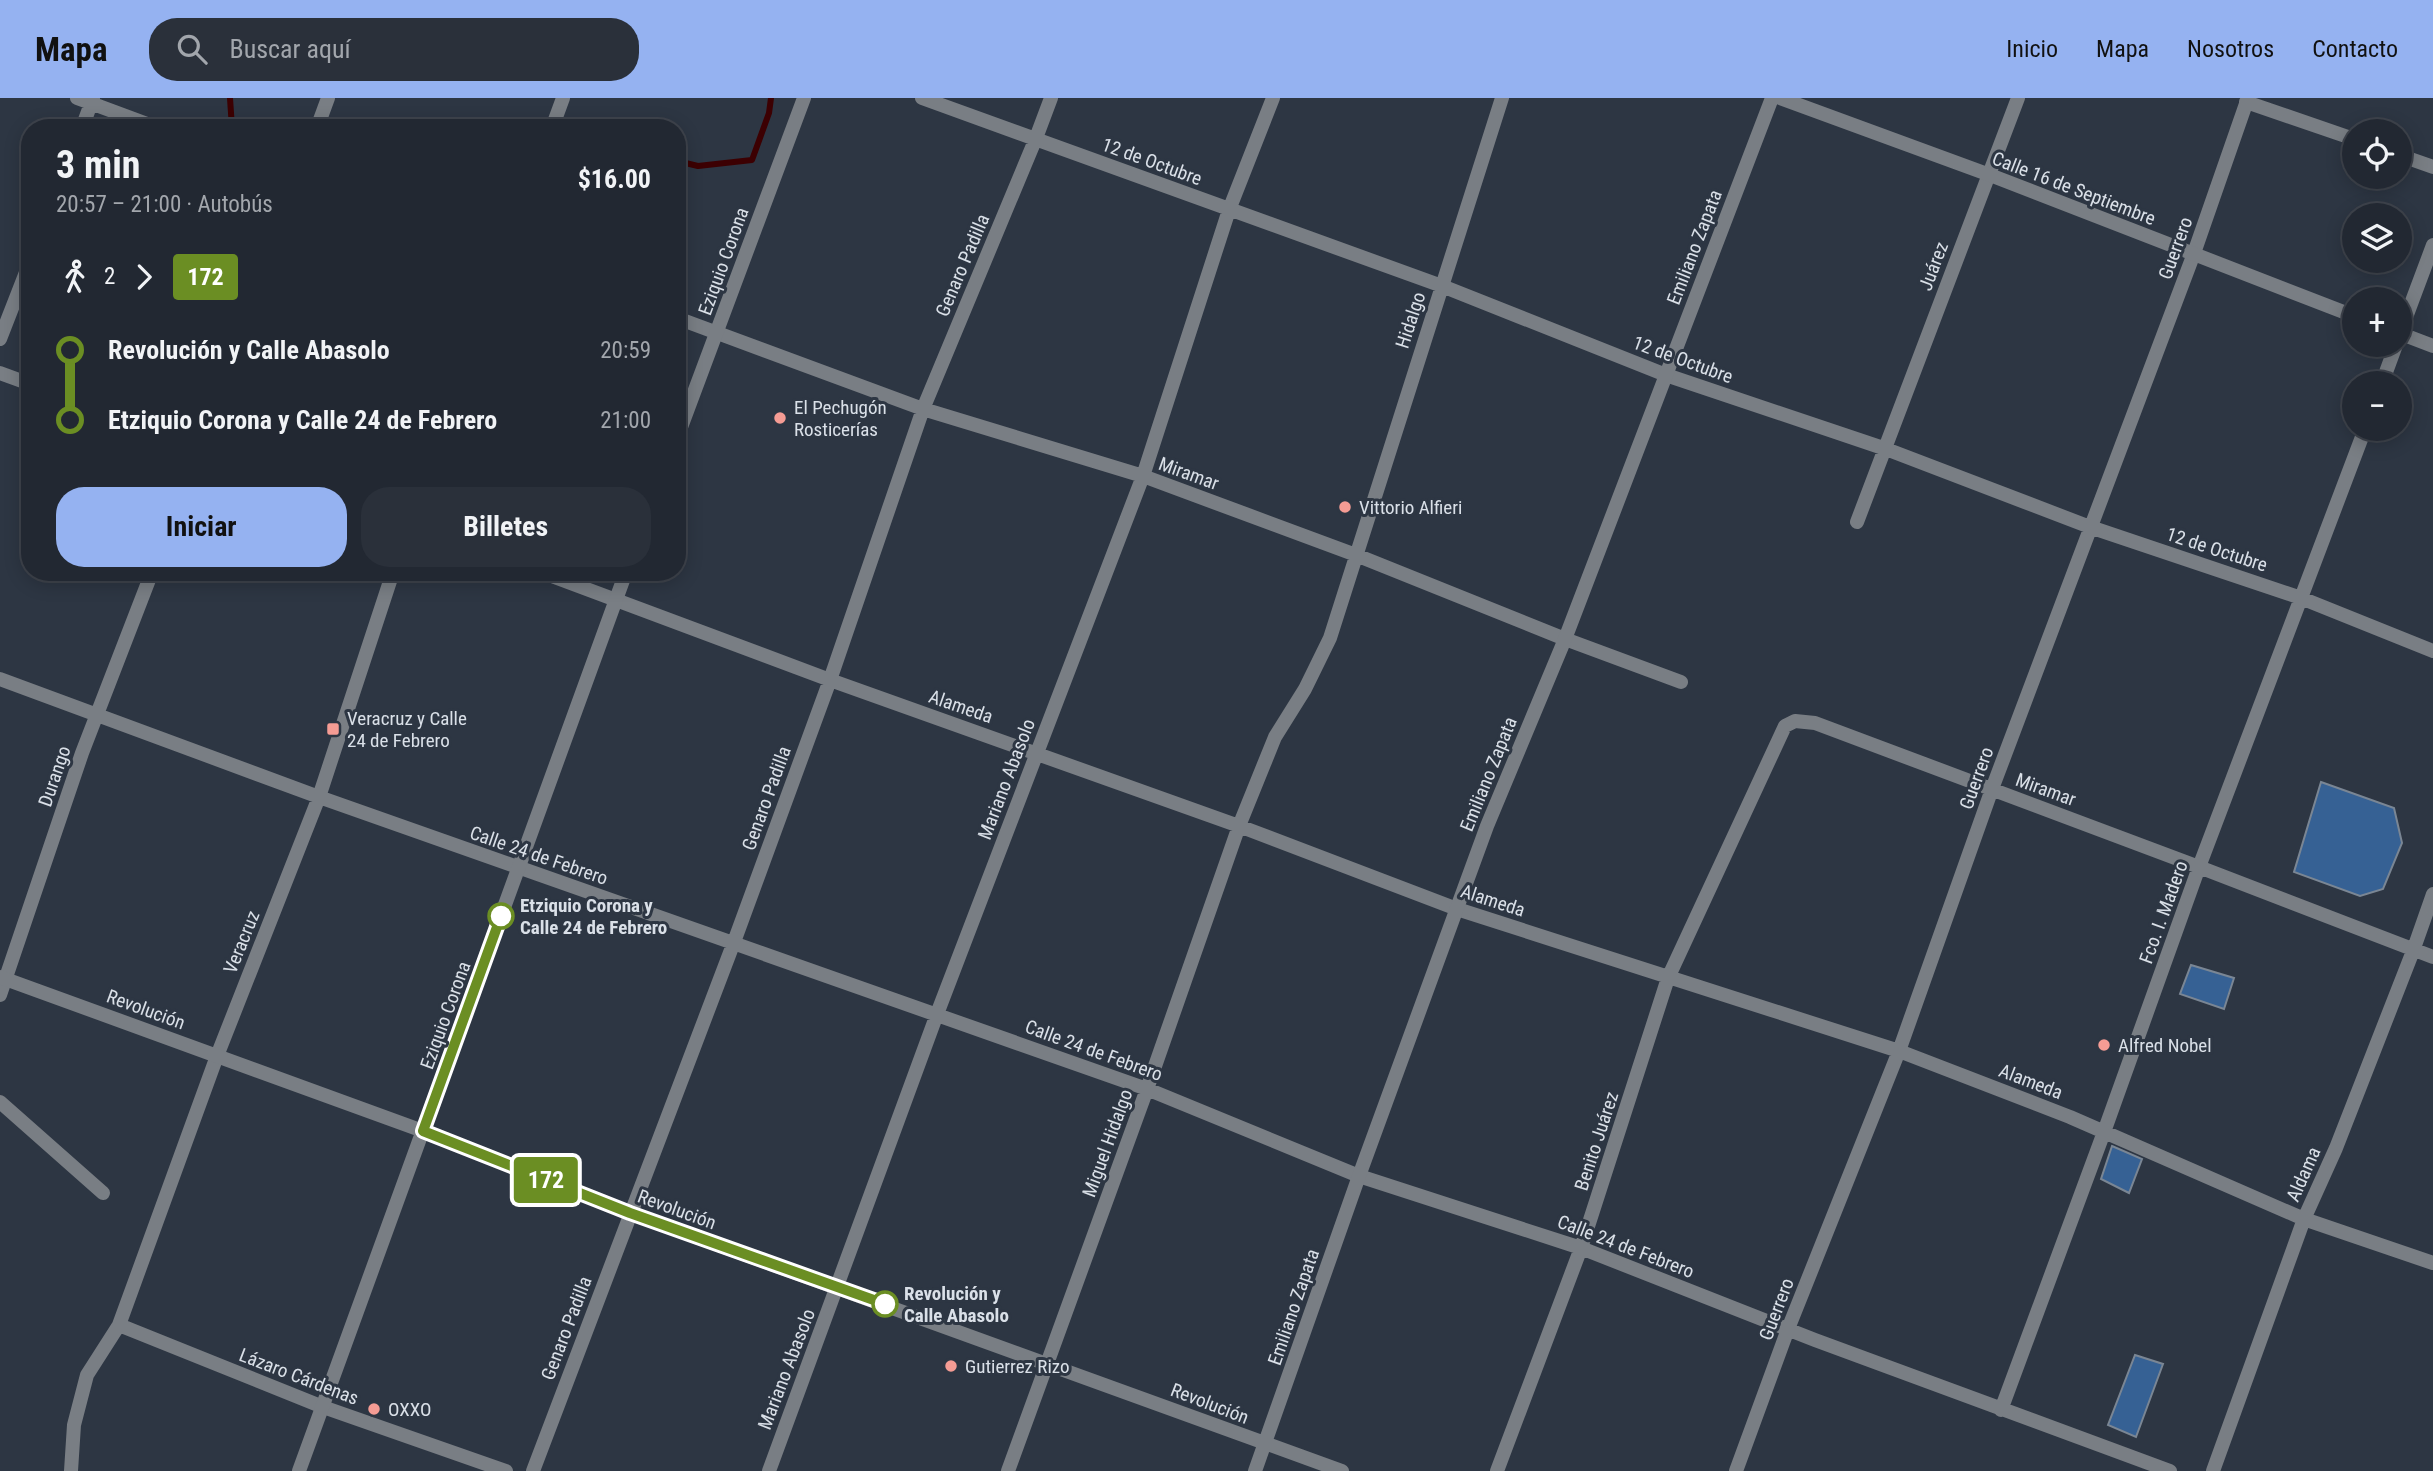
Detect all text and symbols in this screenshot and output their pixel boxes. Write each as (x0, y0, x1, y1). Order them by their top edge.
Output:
search box (149, 18, 639, 81)
text: Mapa (35, 30, 107, 69)
icon: search (173, 30, 211, 68)
text: Buscar aquí (229, 34, 351, 64)
text: Inicio (2006, 35, 2058, 63)
text: Mapa (2096, 35, 2149, 63)
text: Nosotros (2187, 35, 2274, 63)
text: Contacto (2312, 35, 2398, 63)
map controls (2342, 119, 2412, 441)
button: locate (2342, 119, 2412, 189)
street label: 12 de Octubre (1099, 133, 1205, 190)
text: 3 min (56, 143, 140, 187)
street label: Calle 16 de Septiembre (1989, 147, 2159, 230)
text: $16.00 (578, 164, 651, 194)
street label: Emiliano Zapata (1662, 186, 1727, 308)
text: 20:57 – 21:00 · Autobús (56, 191, 273, 218)
button: layers (2342, 203, 2412, 273)
street label: Eziquio Corona (693, 204, 754, 318)
street label: Genaro Padilla (931, 210, 994, 320)
street label: Guerrero (2154, 214, 2197, 283)
street label: Juárez (1914, 239, 1953, 294)
icon: walk (56, 258, 94, 296)
icon: forward (125, 258, 163, 296)
text: 2 (104, 263, 115, 290)
text: 172 (187, 263, 224, 291)
button: + (2342, 287, 2412, 357)
street label: Hidalgo (1391, 289, 1430, 351)
street label: 12 de Octubre (1630, 331, 1736, 388)
text: Revolución y Calle Abasolo (108, 335, 390, 365)
text: 20:59 (600, 337, 651, 364)
button: − (2342, 371, 2412, 441)
place label: El Pechugón Rosticerías (794, 396, 887, 441)
text: Etziquio Corona y Calle 24 de Febrero (108, 405, 497, 435)
text: 21:00 (600, 407, 651, 434)
marker: El Pechugón Rosticerías (772, 410, 788, 426)
street label: Miramar (1156, 452, 1222, 495)
button: Iniciar (56, 487, 347, 567)
button: Billetes (361, 487, 651, 567)
place label: Vittorio Alfieri (1359, 496, 1462, 519)
marker: Vittorio Alfieri (1337, 499, 1353, 515)
street label: 12 de Octubre (2163, 522, 2270, 577)
street label: Alameda (926, 685, 996, 728)
place label: Veracruz y Calle 24 de Febrero (347, 707, 467, 752)
street label: Emiliano Zapata (1455, 714, 1522, 835)
street label: Mariano Abasolo (973, 716, 1040, 843)
marker: Veracruz y Calle 24 de Febrero (325, 721, 341, 737)
street label: Durango (33, 743, 76, 810)
street label: Genaro Padilla (737, 743, 796, 853)
street label: Guerrero (1955, 744, 1998, 813)
street label: Miramar (2013, 768, 2079, 811)
street label: Calle 24 de Febrero (467, 821, 611, 890)
street label: Fco. I. Madero (2134, 858, 2193, 967)
street label: Alameda (1458, 879, 1528, 922)
place label: Etziquio Corona y Calle 24 de Febrero (520, 894, 667, 939)
marker: Etziquio Corona y Calle 24 de Febrero (488, 903, 514, 929)
street label: Veracruz (218, 907, 264, 977)
street label: Eziquio Corona (415, 958, 476, 1072)
street label: Revolución (103, 985, 188, 1034)
street label: Calle 24 de Febrero (1022, 1015, 1166, 1086)
place label: Alfred Nobel (2118, 1034, 2212, 1057)
marker: Alfred Nobel (2096, 1037, 2112, 1053)
street label: Alameda (1996, 1059, 2066, 1104)
street label: Miguel Hidalgo (1077, 1086, 1138, 1200)
street label: Benito Juárez (1570, 1089, 1623, 1193)
street label: Aldama (2281, 1143, 2326, 1205)
line badge: 172 (506, 1157, 586, 1203)
text: 172 (528, 1166, 564, 1194)
street label: Revolución (634, 1185, 719, 1234)
street label: Calle 24 de Febrero (1554, 1210, 1697, 1283)
street label: Emiliano Zapata (1263, 1246, 1324, 1368)
street label: Genaro Padilla (536, 1273, 597, 1383)
street label: Guerrero (1754, 1275, 1799, 1344)
place label: Revolución y Calle Abasolo (904, 1282, 1009, 1327)
marker: Revolución y Calle Abasolo (872, 1291, 898, 1317)
street label: Mariano Abasolo (753, 1306, 820, 1433)
street label: Lázaro Cárdenas (236, 1343, 362, 1410)
place label: Gutierrez Rizo (965, 1355, 1069, 1378)
marker: Gutierrez Rizo (943, 1358, 959, 1374)
street label: Revolución (1168, 1378, 1252, 1429)
place label: OXXO (388, 1398, 431, 1421)
marker: OXXO (366, 1401, 382, 1417)

